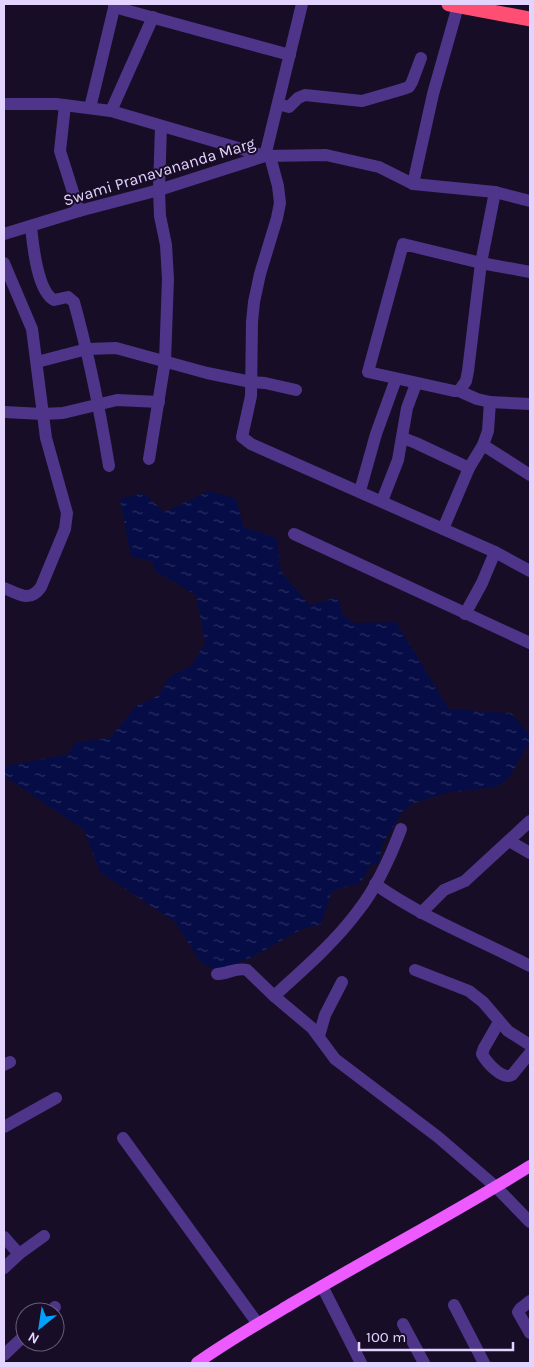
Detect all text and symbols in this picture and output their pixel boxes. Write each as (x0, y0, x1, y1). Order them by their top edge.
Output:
street label: Swami Pranavananda Marg (61, 133, 257, 210)
north arrow (15, 1302, 65, 1352)
scale bar (359, 1320, 513, 1352)
text: N (25, 1328, 42, 1348)
text: 100 m (366, 1328, 406, 1346)

